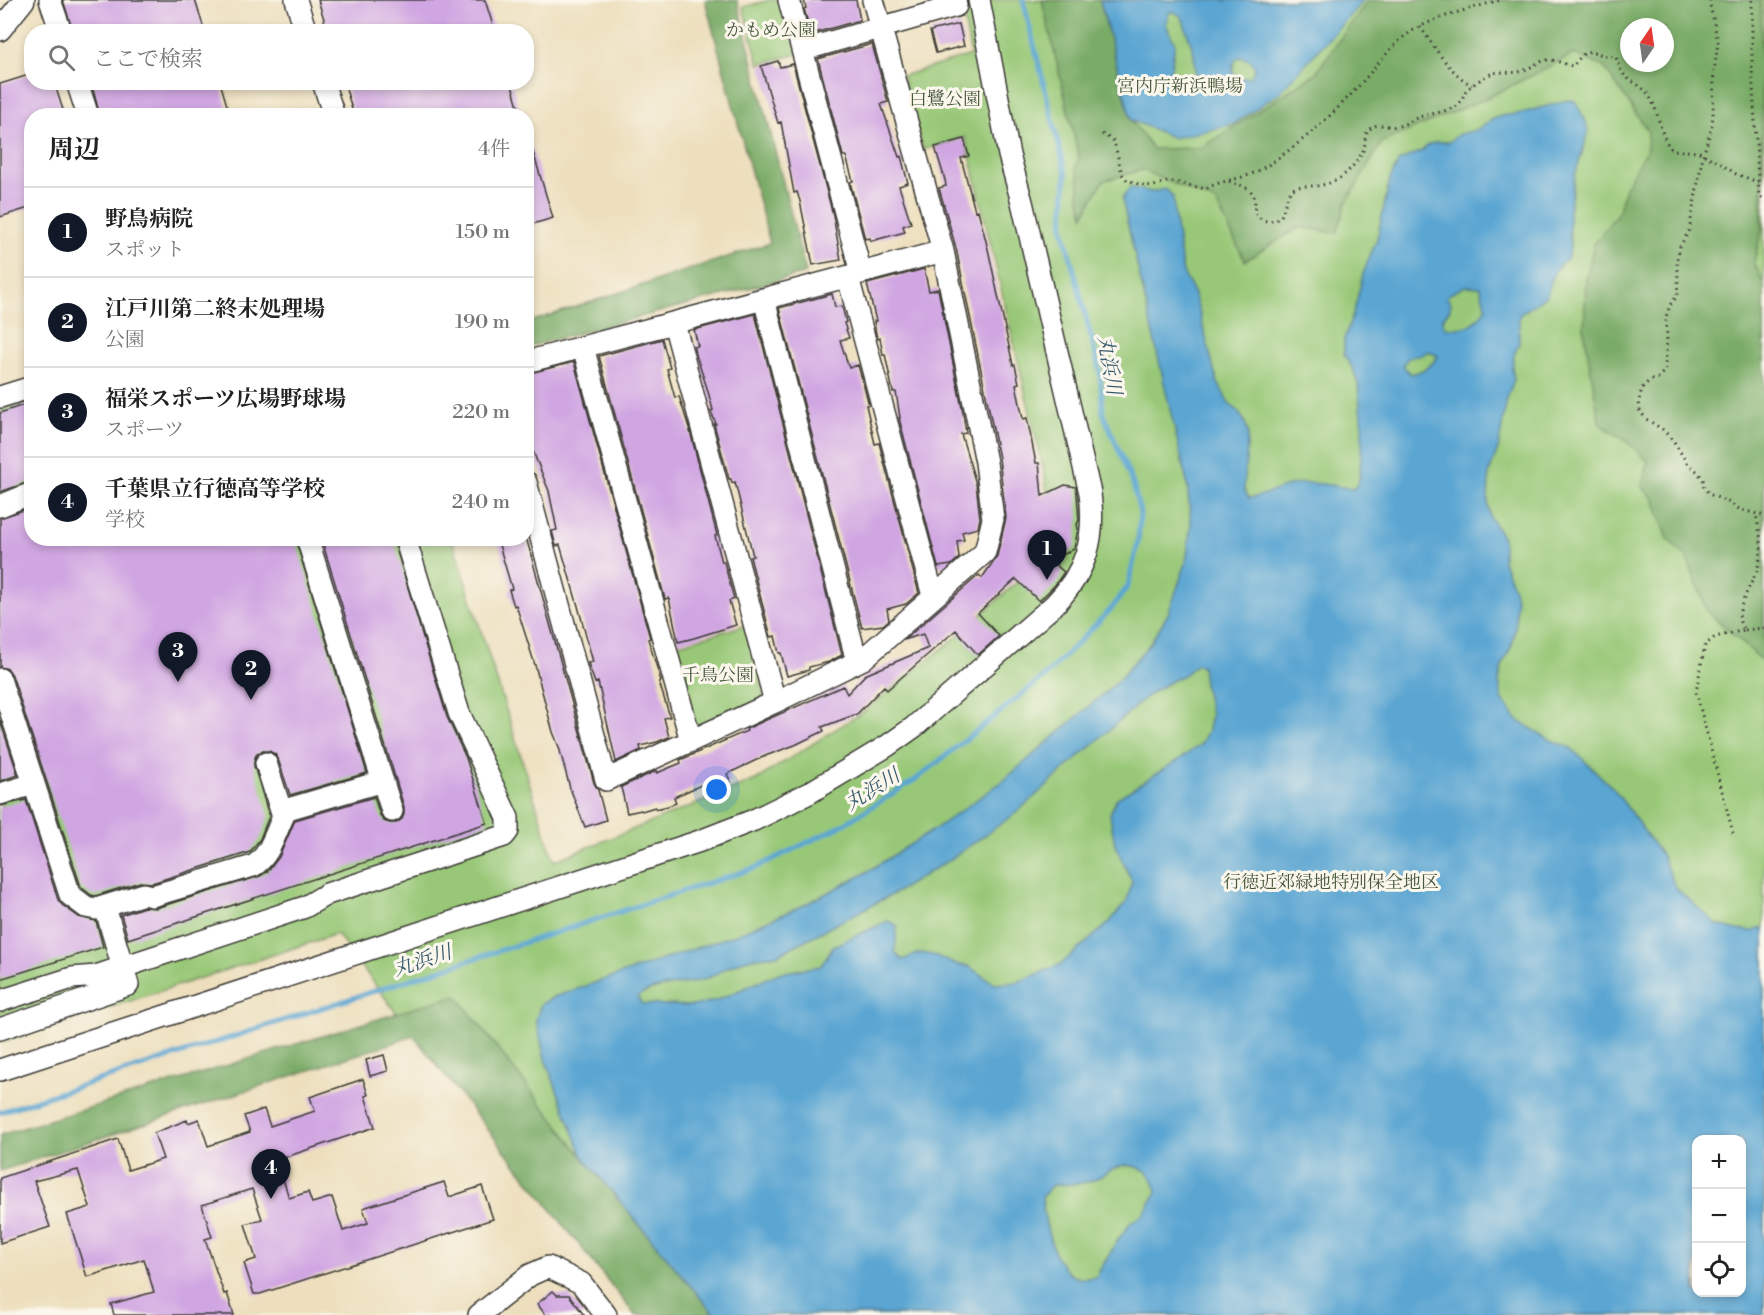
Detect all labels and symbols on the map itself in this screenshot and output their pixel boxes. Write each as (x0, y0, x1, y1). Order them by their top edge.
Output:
north arrow (1620, 18, 1674, 72)
park label: かもめ公園 (726, 19, 816, 42)
park label: 宮内庁新浜鴨場 (1117, 75, 1243, 98)
park label: 白鷺公園 (909, 88, 981, 111)
water label: 丸浜川 (1091, 334, 1126, 399)
pin: 1 (1028, 530, 1066, 580)
pin: 3 (158, 632, 198, 682)
pin: 2 (232, 650, 270, 700)
park label: 千鳥公園 (682, 664, 754, 687)
water label: 丸浜川 (841, 763, 907, 817)
your location (702, 775, 731, 804)
park label: 行徳近郊緑地特別保全地区 (1223, 871, 1439, 894)
water label: 丸浜川 (390, 940, 457, 983)
pin: 4 (252, 1150, 290, 1199)

